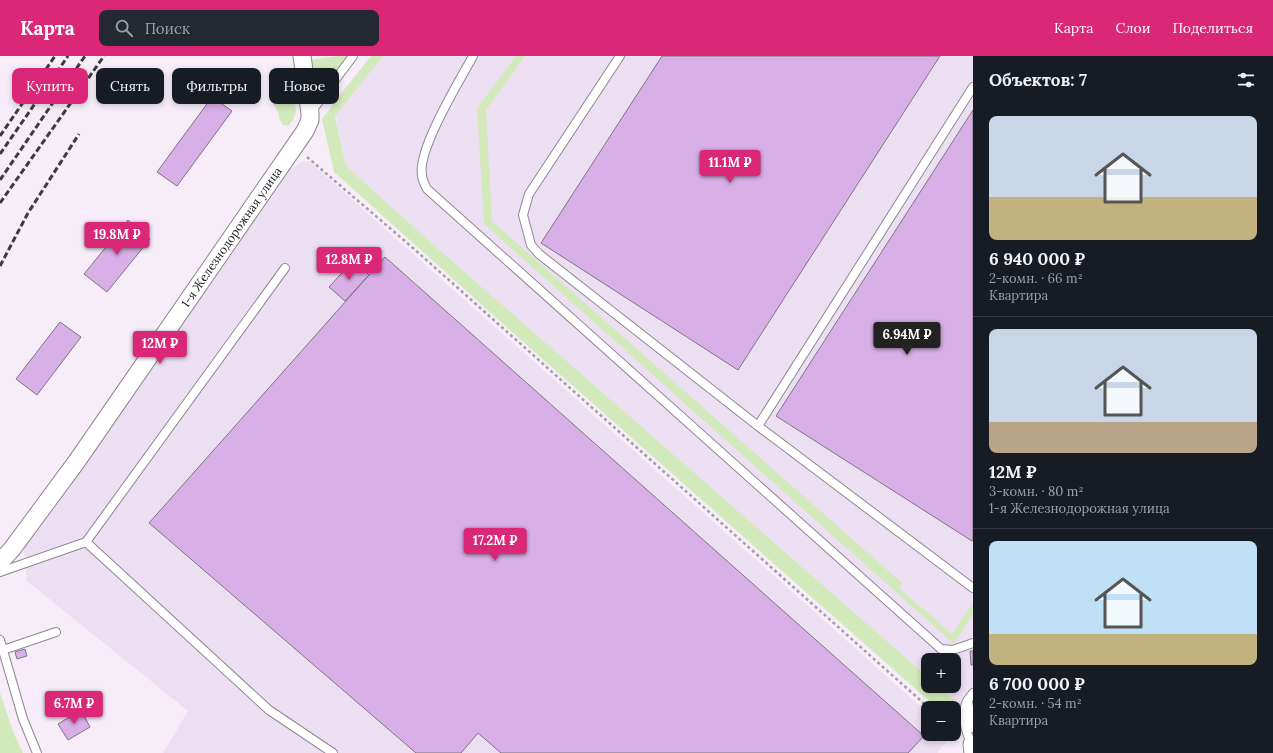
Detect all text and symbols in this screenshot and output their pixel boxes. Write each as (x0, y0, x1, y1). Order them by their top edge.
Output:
search box (99, 10, 379, 46)
text: Карта (20, 16, 75, 40)
icon: search (113, 17, 135, 39)
text: Поиск (145, 19, 190, 38)
text: Карта (1054, 19, 1093, 37)
text: Слои (1115, 19, 1150, 37)
text: Поделиться (1172, 19, 1253, 37)
chip: Купить (12, 68, 88, 104)
chip: Снять (96, 68, 164, 104)
chip: Фильтры (172, 68, 261, 104)
chip: Новое (269, 68, 339, 104)
text: Объектов: 7 (989, 69, 1087, 91)
icon: filters (1235, 69, 1257, 91)
icon: home (1087, 142, 1159, 214)
pin: 11.1M ₽ (693, 150, 767, 184)
text: 11.1M ₽ (709, 154, 751, 171)
street label: 1-я Железнодорожная улица (178, 164, 285, 310)
pin: 19.8M ₽ (80, 222, 154, 256)
text: 19.8M ₽ (93, 226, 141, 243)
pin: 12.8M ₽ (312, 247, 386, 281)
text: 6 940 000 ₽ (989, 248, 1085, 270)
text: 12.8M ₽ (326, 251, 372, 268)
text: 2-комн. · 66 m² (989, 270, 1083, 287)
text: Квартира (989, 287, 1048, 304)
pin: 6.94M ₽ (870, 322, 944, 356)
text: 6.94M ₽ (882, 326, 932, 343)
pin: 12M ₽ (132, 331, 188, 365)
text: 12M ₽ (142, 335, 178, 352)
icon: home (1087, 355, 1159, 427)
text: 12M ₽ (989, 461, 1036, 483)
text: 3-комн. · 80 m² (989, 483, 1083, 500)
text: 1-я Железнодорожная улица (989, 500, 1170, 517)
pin: 17.2M ₽ (458, 528, 532, 562)
text: 17.2M ₽ (473, 532, 517, 549)
icon: home (1087, 567, 1159, 639)
map controls (921, 653, 961, 741)
button: + (921, 653, 961, 693)
text: 6 700 000 ₽ (989, 673, 1085, 695)
pin: 6.7M ₽ (41, 691, 107, 725)
text: 6.7M ₽ (54, 695, 94, 712)
text: 2-комн. · 54 m² (989, 695, 1082, 712)
button: − (921, 701, 961, 741)
text: Квартира (989, 712, 1048, 729)

